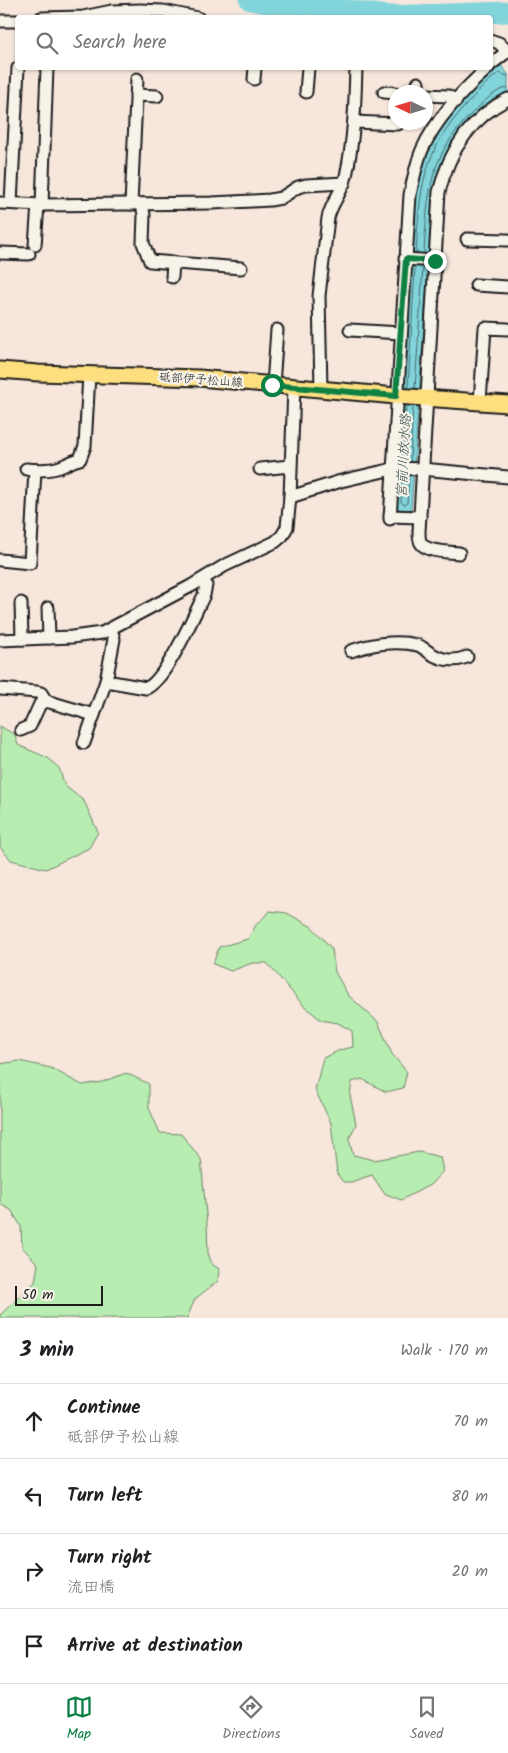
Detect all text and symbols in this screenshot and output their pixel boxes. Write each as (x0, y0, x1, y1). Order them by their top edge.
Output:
search box (15, 15, 493, 70)
text: Search here (73, 28, 167, 58)
icon: search (33, 29, 61, 57)
north arrow (388, 85, 433, 130)
route end (424, 250, 447, 273)
street label: 砥部伊予松山線 (158, 368, 244, 392)
route start (261, 374, 284, 397)
water label: 宮前川放水路 (391, 412, 417, 499)
scale bar (15, 1283, 102, 1306)
text: 50 m (22, 1284, 53, 1306)
text: 3 min (20, 1334, 74, 1367)
text: Walk · 170 m (400, 1338, 488, 1363)
text: Continue (67, 1393, 140, 1423)
icon: ahead (20, 1407, 48, 1435)
text: 70 m (453, 1409, 488, 1434)
text: 砥部伊予松山線 (67, 1425, 179, 1450)
text: Turn left (67, 1481, 142, 1511)
icon: left (20, 1482, 48, 1510)
text: 80 m (451, 1484, 488, 1509)
text: Turn right (67, 1543, 152, 1573)
icon: right (20, 1557, 48, 1585)
text: 20 m (452, 1559, 488, 1584)
text: 流田橋 (67, 1575, 115, 1600)
text: Arrive at destination (67, 1631, 243, 1661)
icon: arrive (20, 1632, 48, 1660)
tab: Map (65, 1693, 93, 1745)
tab: Directions (222, 1693, 280, 1745)
tab: Saved (410, 1693, 443, 1745)

